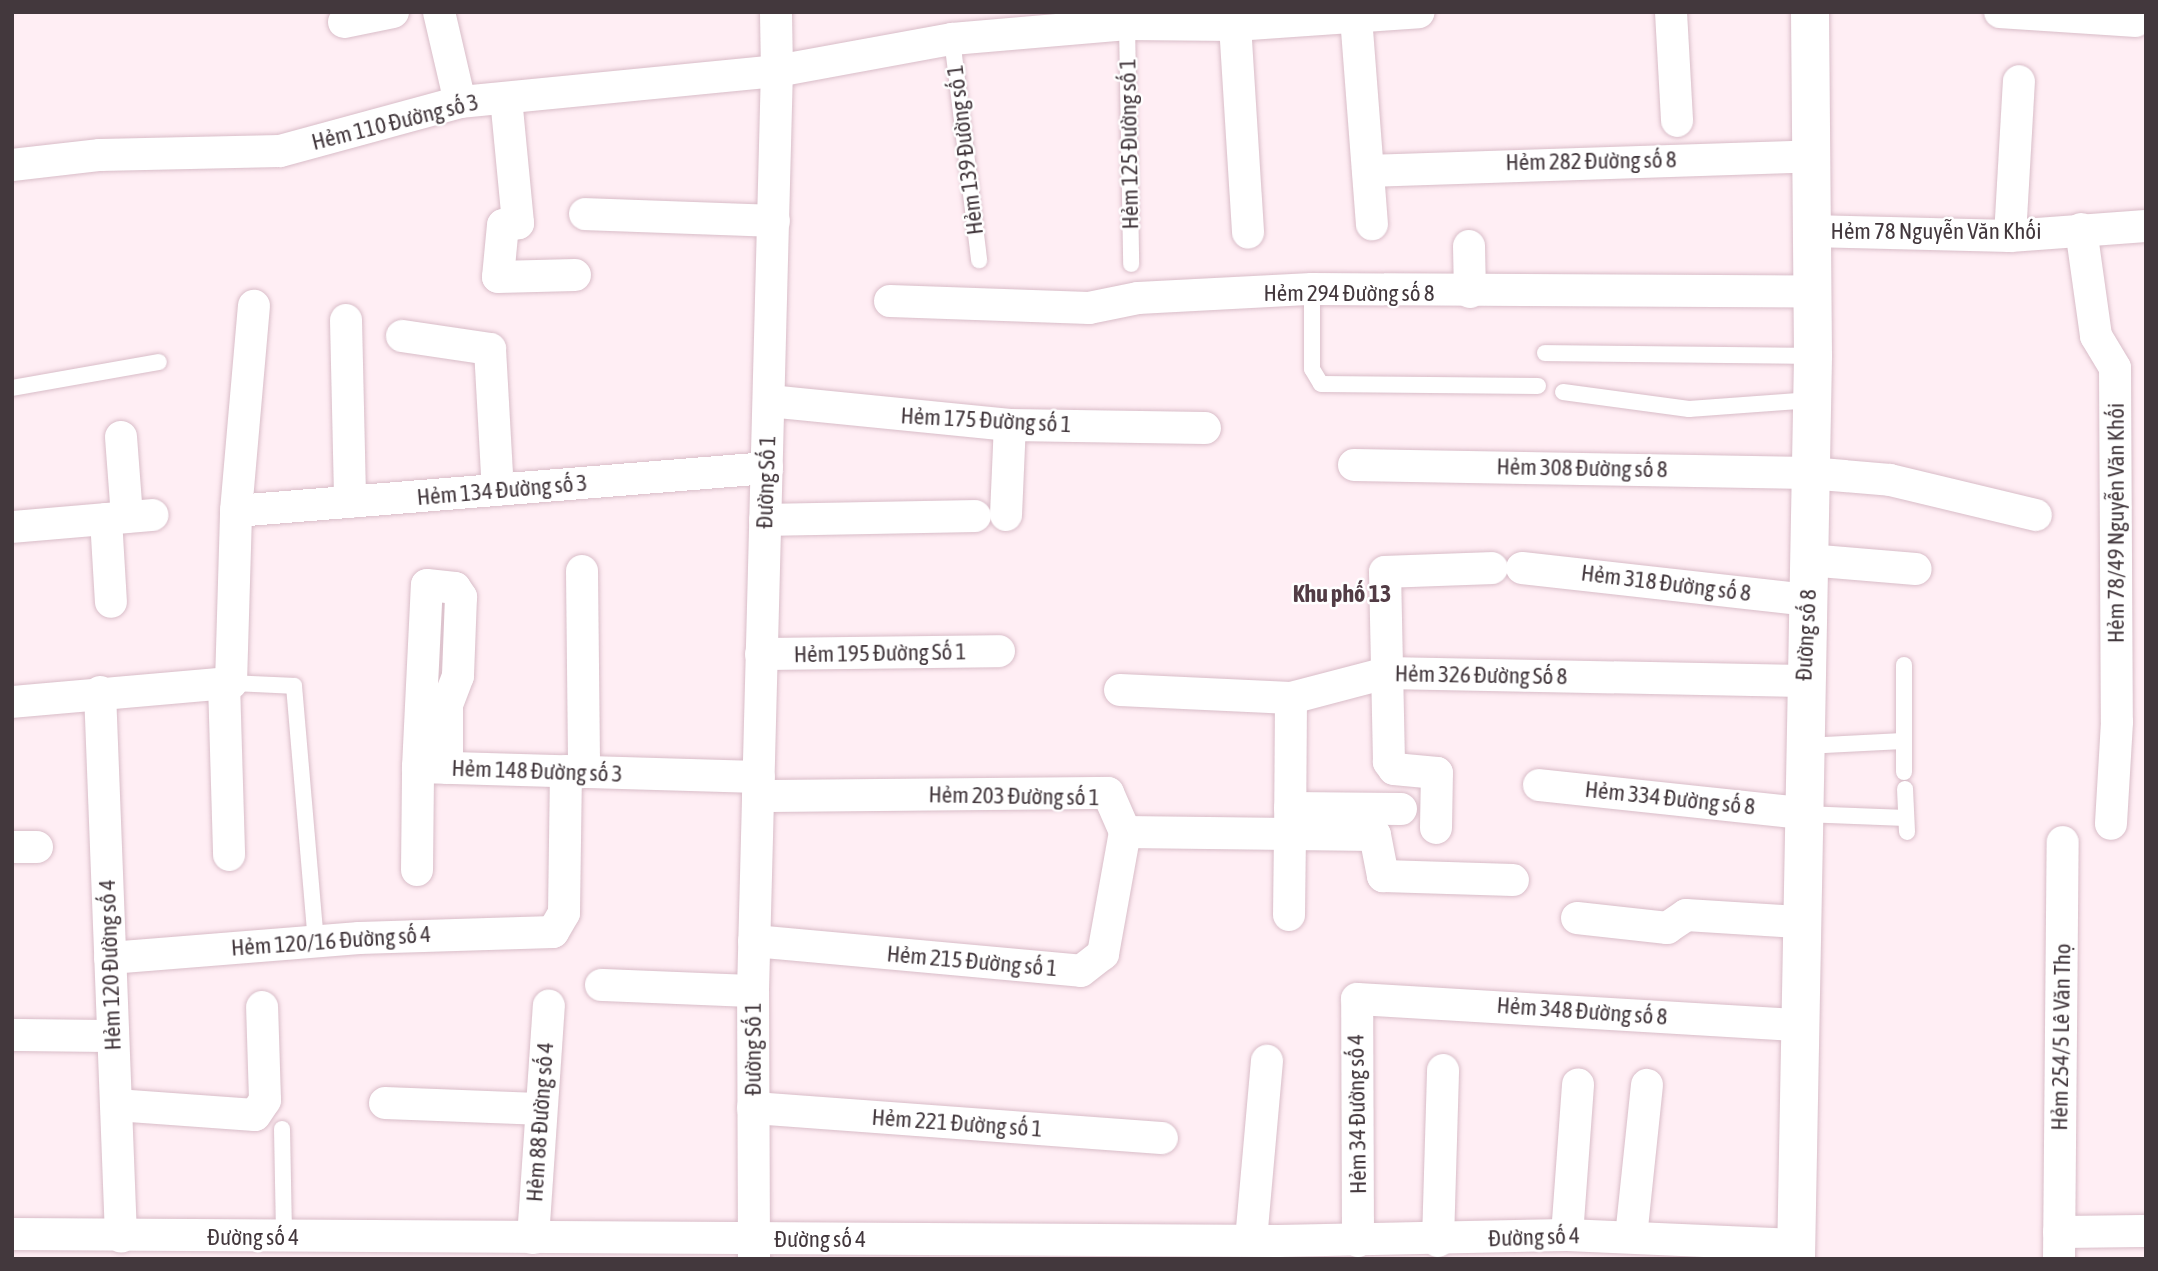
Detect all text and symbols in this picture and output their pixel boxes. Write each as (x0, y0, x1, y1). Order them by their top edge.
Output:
street label: Hẻm 125 Đường số 1 (1114, 58, 1144, 230)
street label: Hẻm 139 Đường số 1 (941, 63, 989, 237)
street label: Hẻm 110 Đường số 3 (309, 88, 481, 156)
street label: Hẻm 282 Đường số 8 (1505, 146, 1677, 176)
street label: Hẻm 78 Nguyễn Văn Khối (1831, 217, 2041, 245)
street label: Hẻm 294 Đường số 8 (1264, 279, 1434, 307)
street label: Hẻm 175 Đường số 1 (900, 402, 1072, 438)
street label: Hẻm 78/49 Nguyễn Văn Khối (2102, 403, 2130, 643)
street label: Đường Số 1 (751, 435, 781, 529)
street label: Hẻm 308 Đường số 8 (1496, 453, 1668, 483)
street label: Hẻm 134 Đường số 3 (416, 469, 588, 511)
street label: Hẻm 318 Đường số 8 (1579, 559, 1753, 607)
district label: Khu phố 13 (1293, 580, 1391, 608)
street label: Đường số 8 (1790, 588, 1822, 682)
street label: Hẻm 195 Đường Số 1 (794, 638, 966, 668)
street label: Hẻm 326 Đường Số 8 (1395, 660, 1567, 690)
street label: Hẻm 148 Đường số 3 (451, 754, 623, 788)
street label: Hẻm 334 Đường số 8 (1584, 775, 1756, 821)
street label: Hẻm 203 Đường số 1 (928, 781, 1100, 811)
street label: Hẻm 120 Đường số 4 (93, 879, 127, 1051)
street label: Hẻm 120/16 Đường số 4 (230, 920, 432, 962)
street label: Hẻm 215 Đường số 1 (886, 940, 1058, 982)
street label: Hẻm 254/5 Lê Văn Thọ (2046, 943, 2076, 1131)
street label: Hẻm 348 Đường số 8 (1496, 991, 1668, 1031)
street label: Đường Số 1 (739, 1002, 767, 1096)
street label: Hẻm 34 Đường số 4 (1342, 1034, 1372, 1194)
street label: Hẻm 88 Đường số 4 (521, 1041, 559, 1203)
street label: Hẻm 221 Đường số 1 (871, 1103, 1043, 1143)
street label: Đường số 4 (1488, 1222, 1580, 1252)
street label: Đường số 4 (207, 1223, 299, 1251)
street label: Đường số 4 (774, 1225, 866, 1253)

